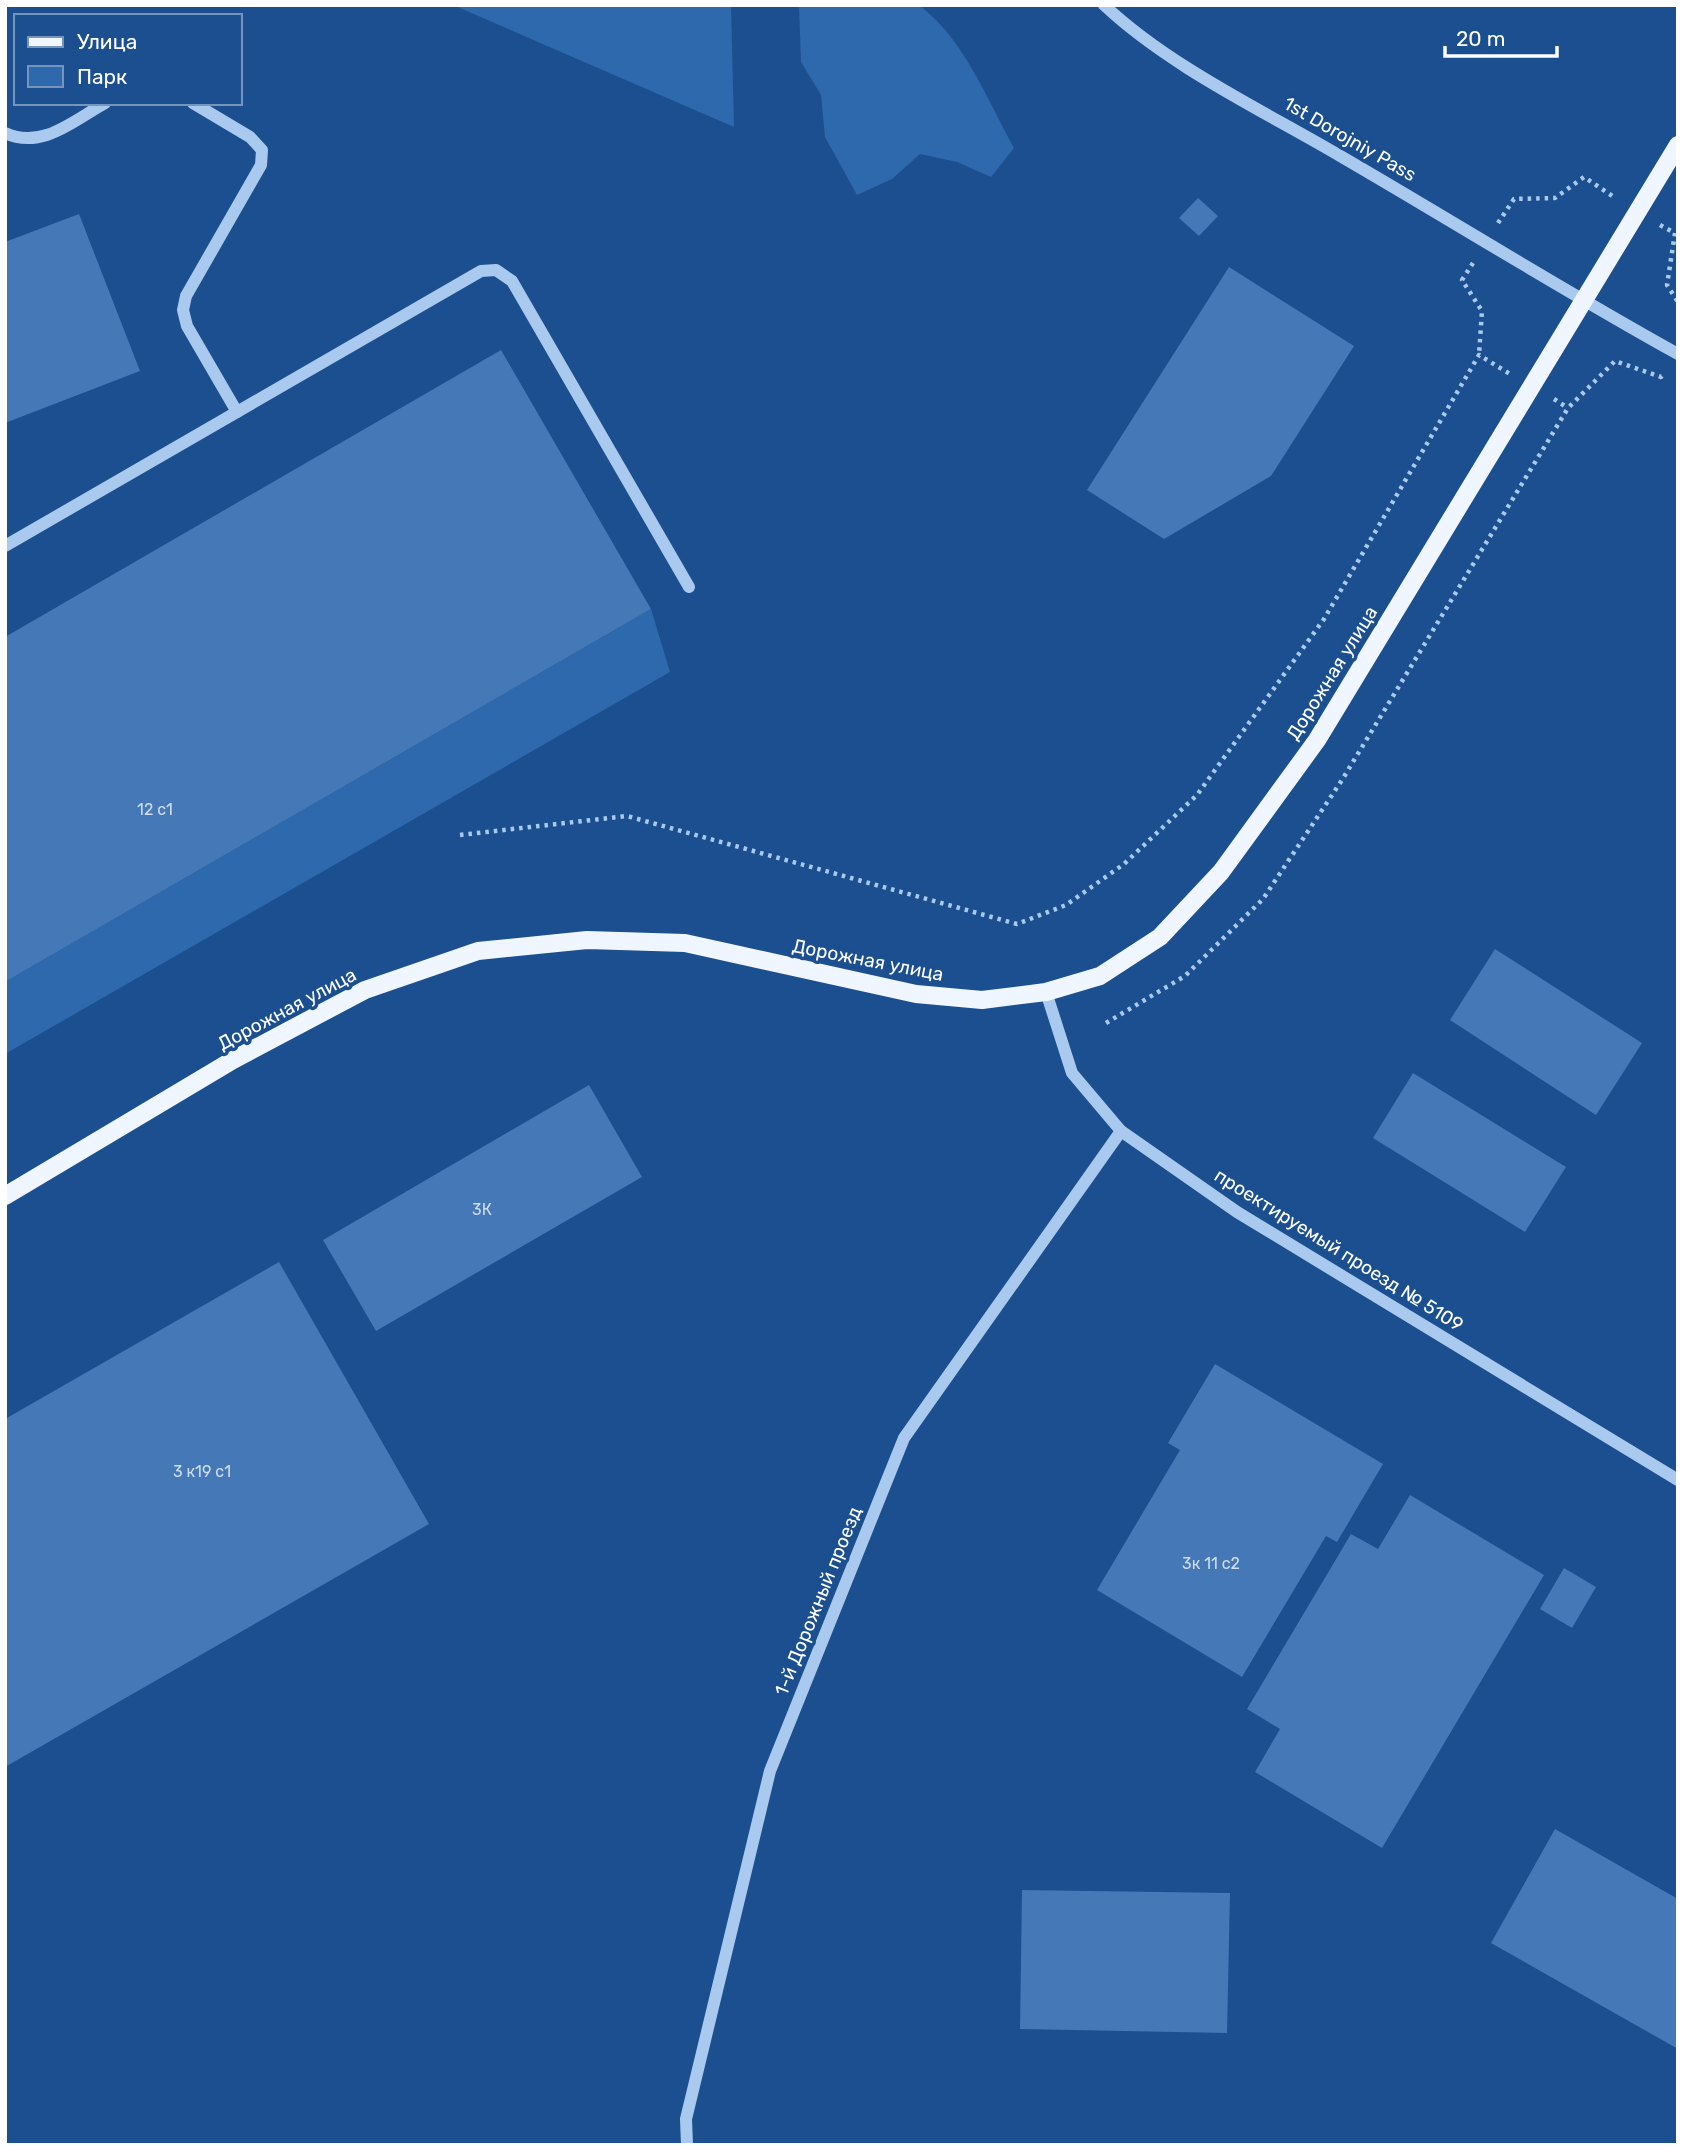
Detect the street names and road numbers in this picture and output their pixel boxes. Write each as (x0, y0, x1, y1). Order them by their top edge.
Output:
street label: 1st Dorojniy Pass (1280, 92, 1420, 186)
street label: Дорожная улица (1282, 602, 1382, 744)
street label: Дорожная улица (790, 934, 946, 986)
street label: Дорожная улица (214, 963, 360, 1055)
street label: проектируемый проезд № 5109 (1210, 1164, 1468, 1336)
street label: 1-й Дорожный проезд (770, 1503, 866, 1699)

